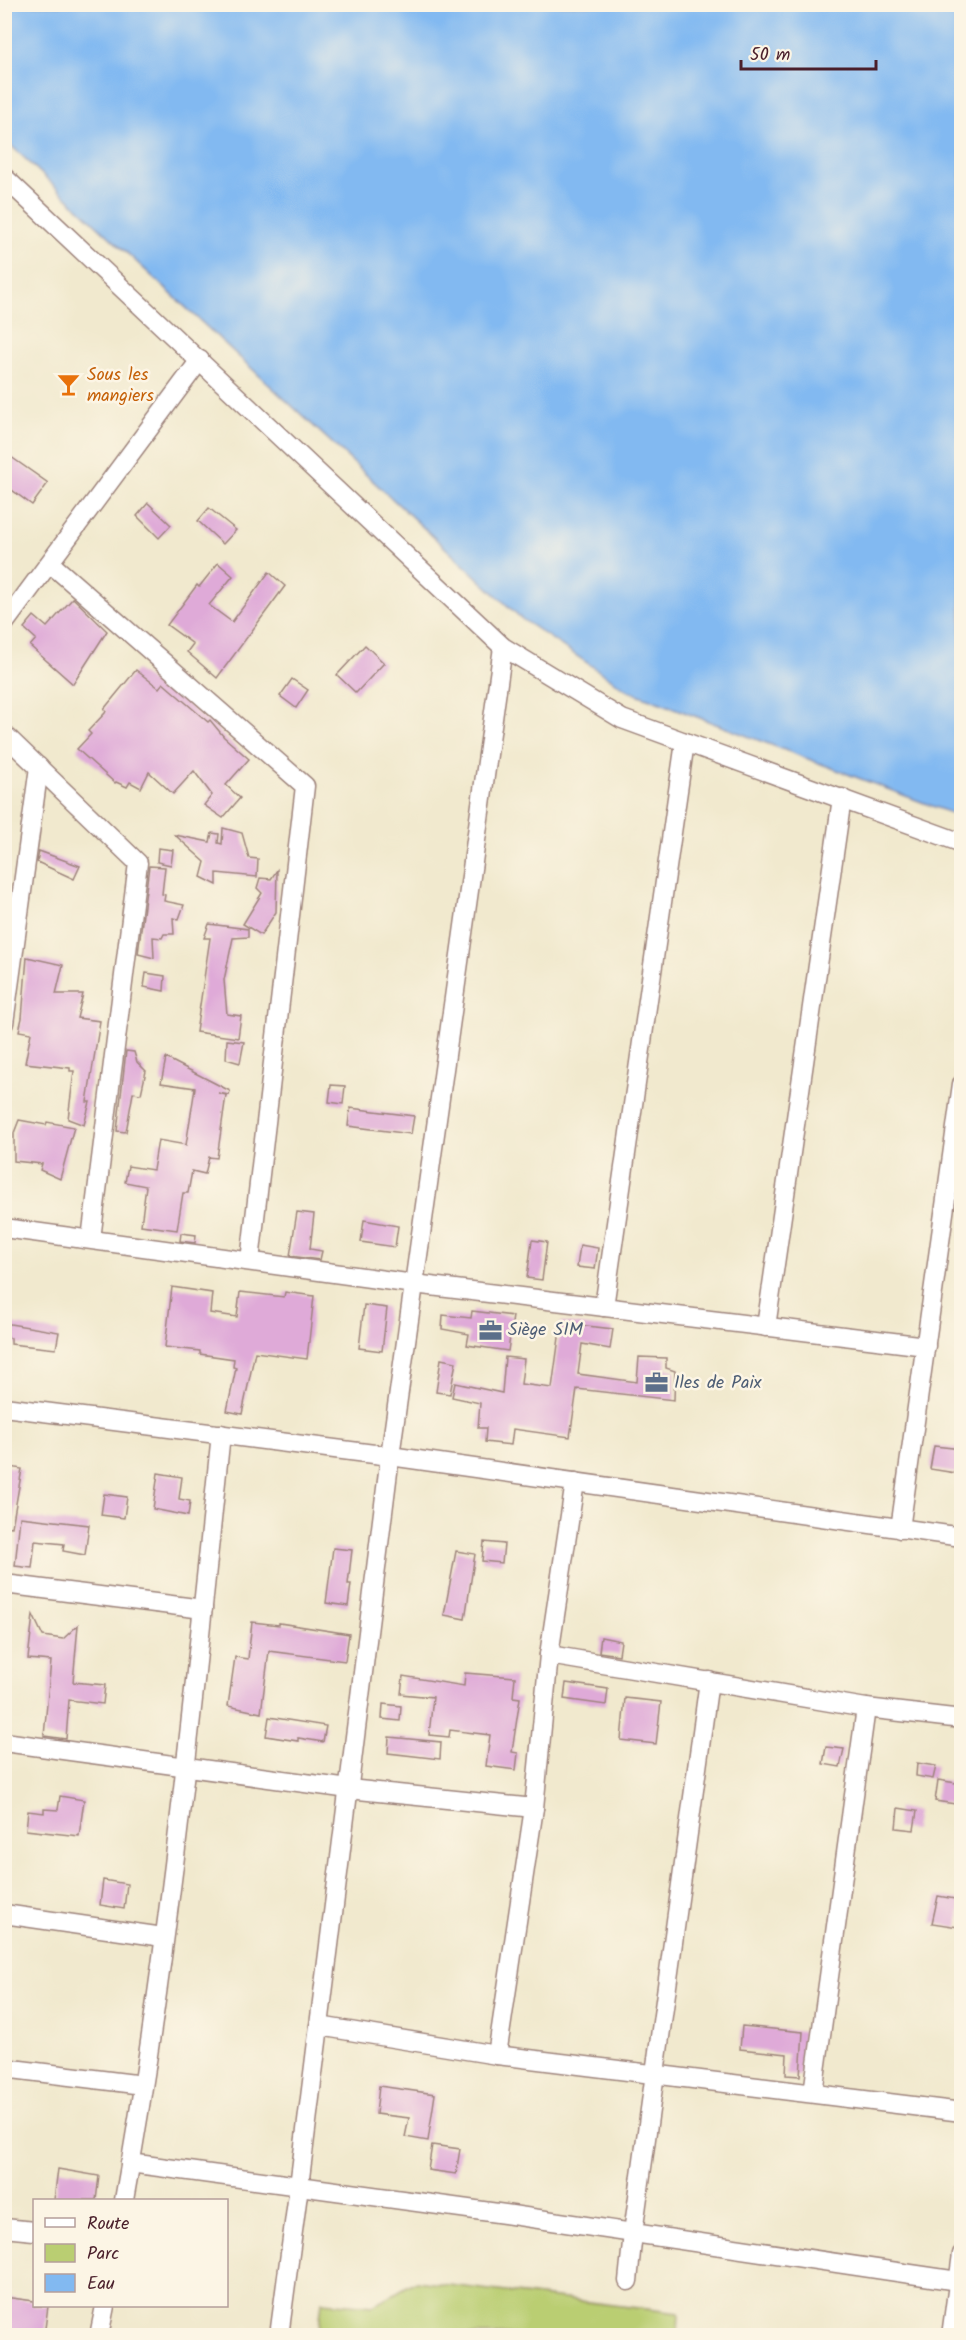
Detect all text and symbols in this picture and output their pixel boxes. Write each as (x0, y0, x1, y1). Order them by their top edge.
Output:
scale bar (741, 33, 876, 71)
text: 50 m (750, 41, 790, 70)
place label: Sous les mangiers (87, 361, 154, 411)
bar icon: Sous les mangiers (56, 372, 82, 398)
place label: Siège SIM (508, 1316, 584, 1345)
office icon: Siège SIM (477, 1317, 503, 1343)
place label: Iles de Paix (674, 1369, 762, 1398)
office icon: Iles de Paix (643, 1370, 669, 1396)
legend (33, 2199, 228, 2307)
text: Route (87, 2210, 129, 2239)
text: Parc (87, 2240, 119, 2269)
text: Eau (87, 2270, 115, 2299)

